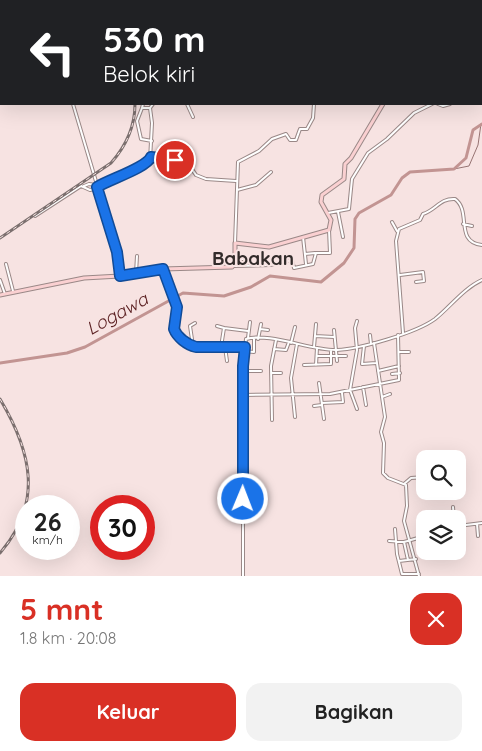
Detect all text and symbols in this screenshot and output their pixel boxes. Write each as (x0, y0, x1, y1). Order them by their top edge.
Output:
text: 530 m (103, 17, 206, 61)
icon: left (20, 20, 85, 85)
text: Belok kiri (103, 60, 195, 88)
pin (154, 139, 196, 181)
icon: arrive (161, 146, 189, 174)
district label: Babakan (212, 246, 294, 270)
water label: Logawa (82, 287, 153, 340)
map controls (416, 450, 466, 560)
button: search (416, 450, 466, 500)
position arrow (216, 472, 268, 524)
speed limit sign: 30 (90, 495, 155, 560)
text: 26 (33, 506, 62, 537)
button: layers (416, 510, 466, 560)
text: km/h (32, 532, 63, 547)
text: 5 mnt (20, 590, 104, 628)
button: close (410, 593, 462, 645)
text: 1.8 km · 20:08 (20, 628, 116, 648)
button: Keluar (20, 683, 236, 741)
button: Bagikan (246, 683, 462, 741)

